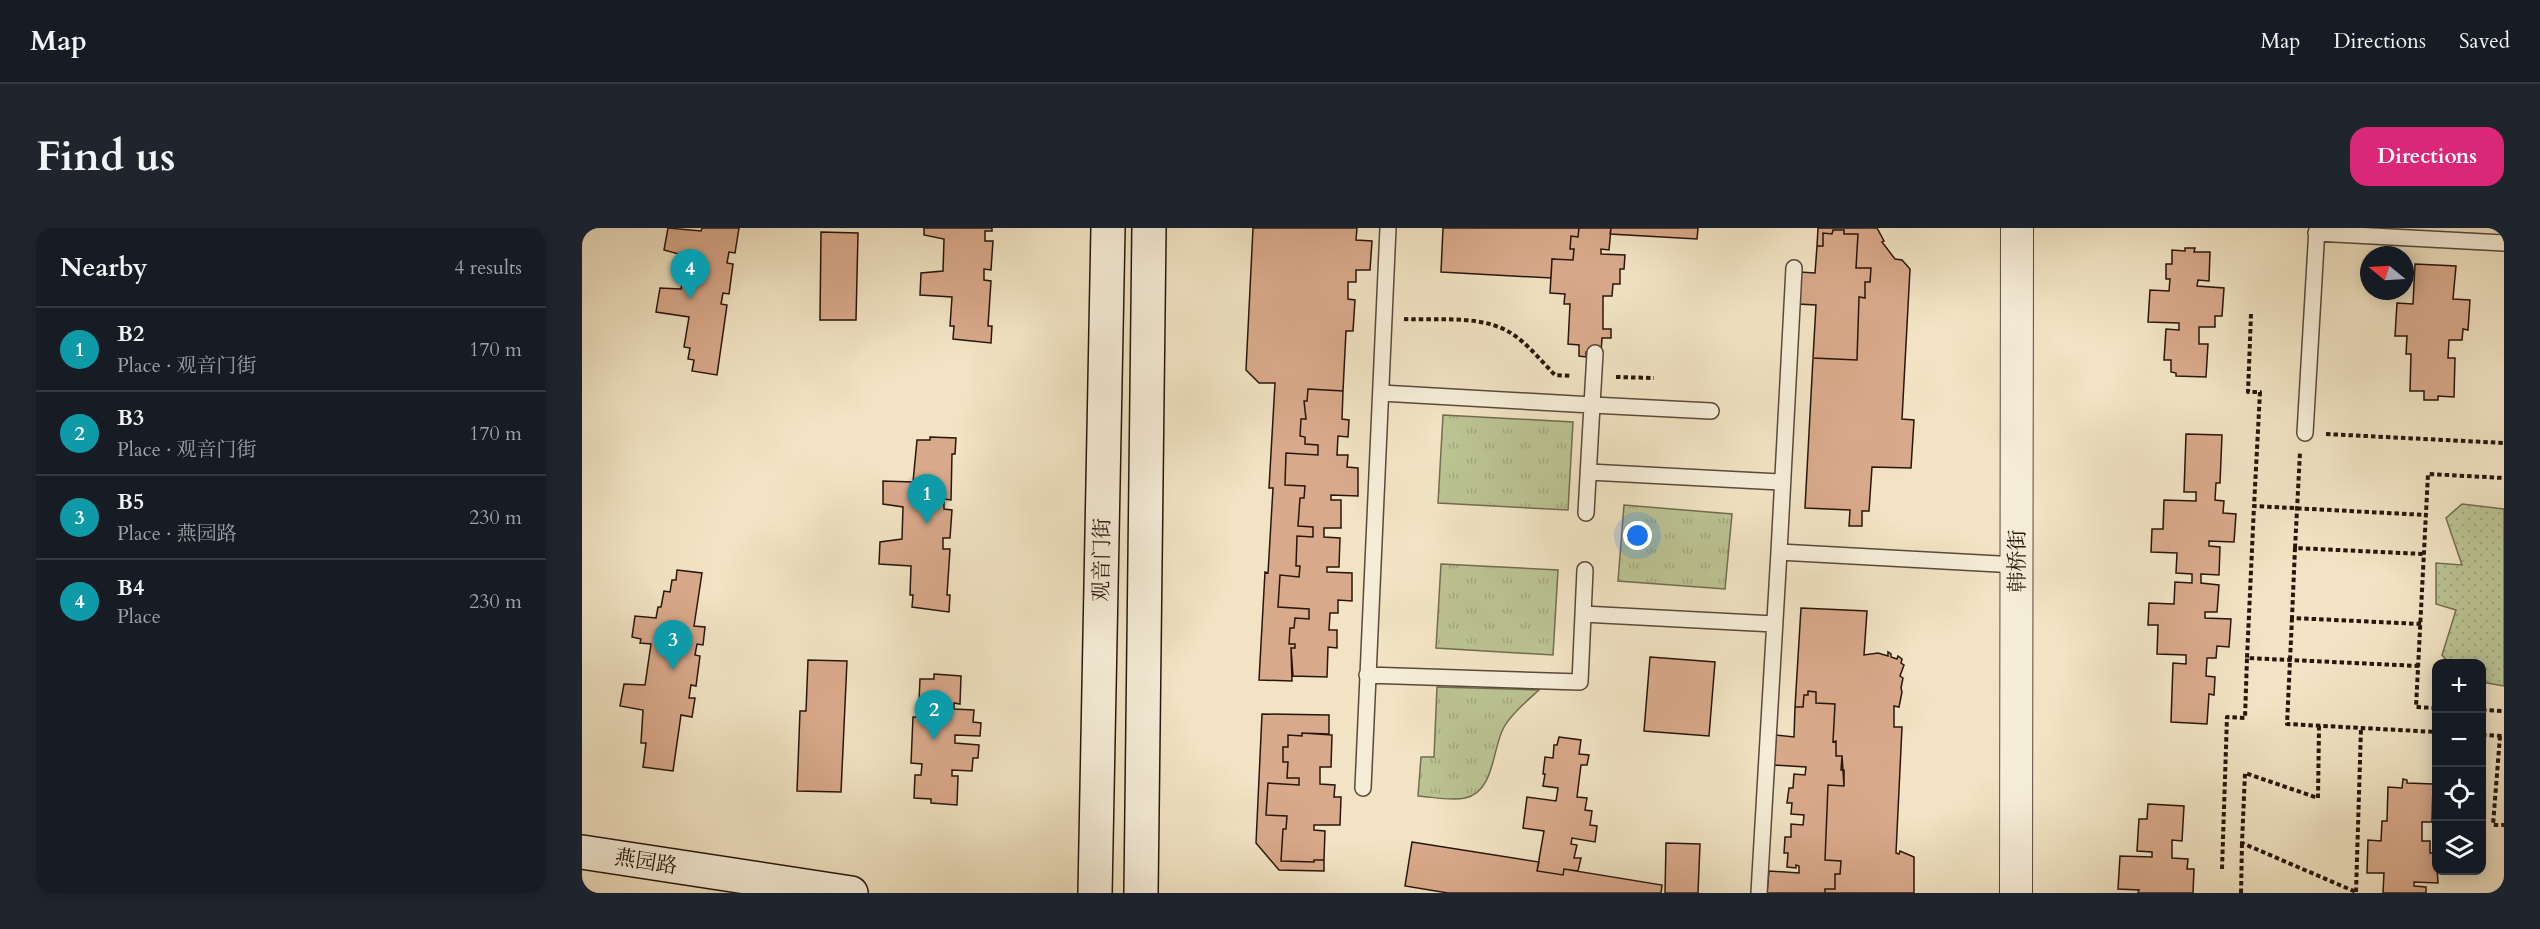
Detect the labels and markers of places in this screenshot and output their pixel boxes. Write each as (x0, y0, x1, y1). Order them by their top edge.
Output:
pin: 4 (670, 250, 710, 299)
pin: 1 (908, 474, 946, 524)
pin: 3 (654, 620, 692, 670)
pin: 2 (914, 690, 954, 740)

